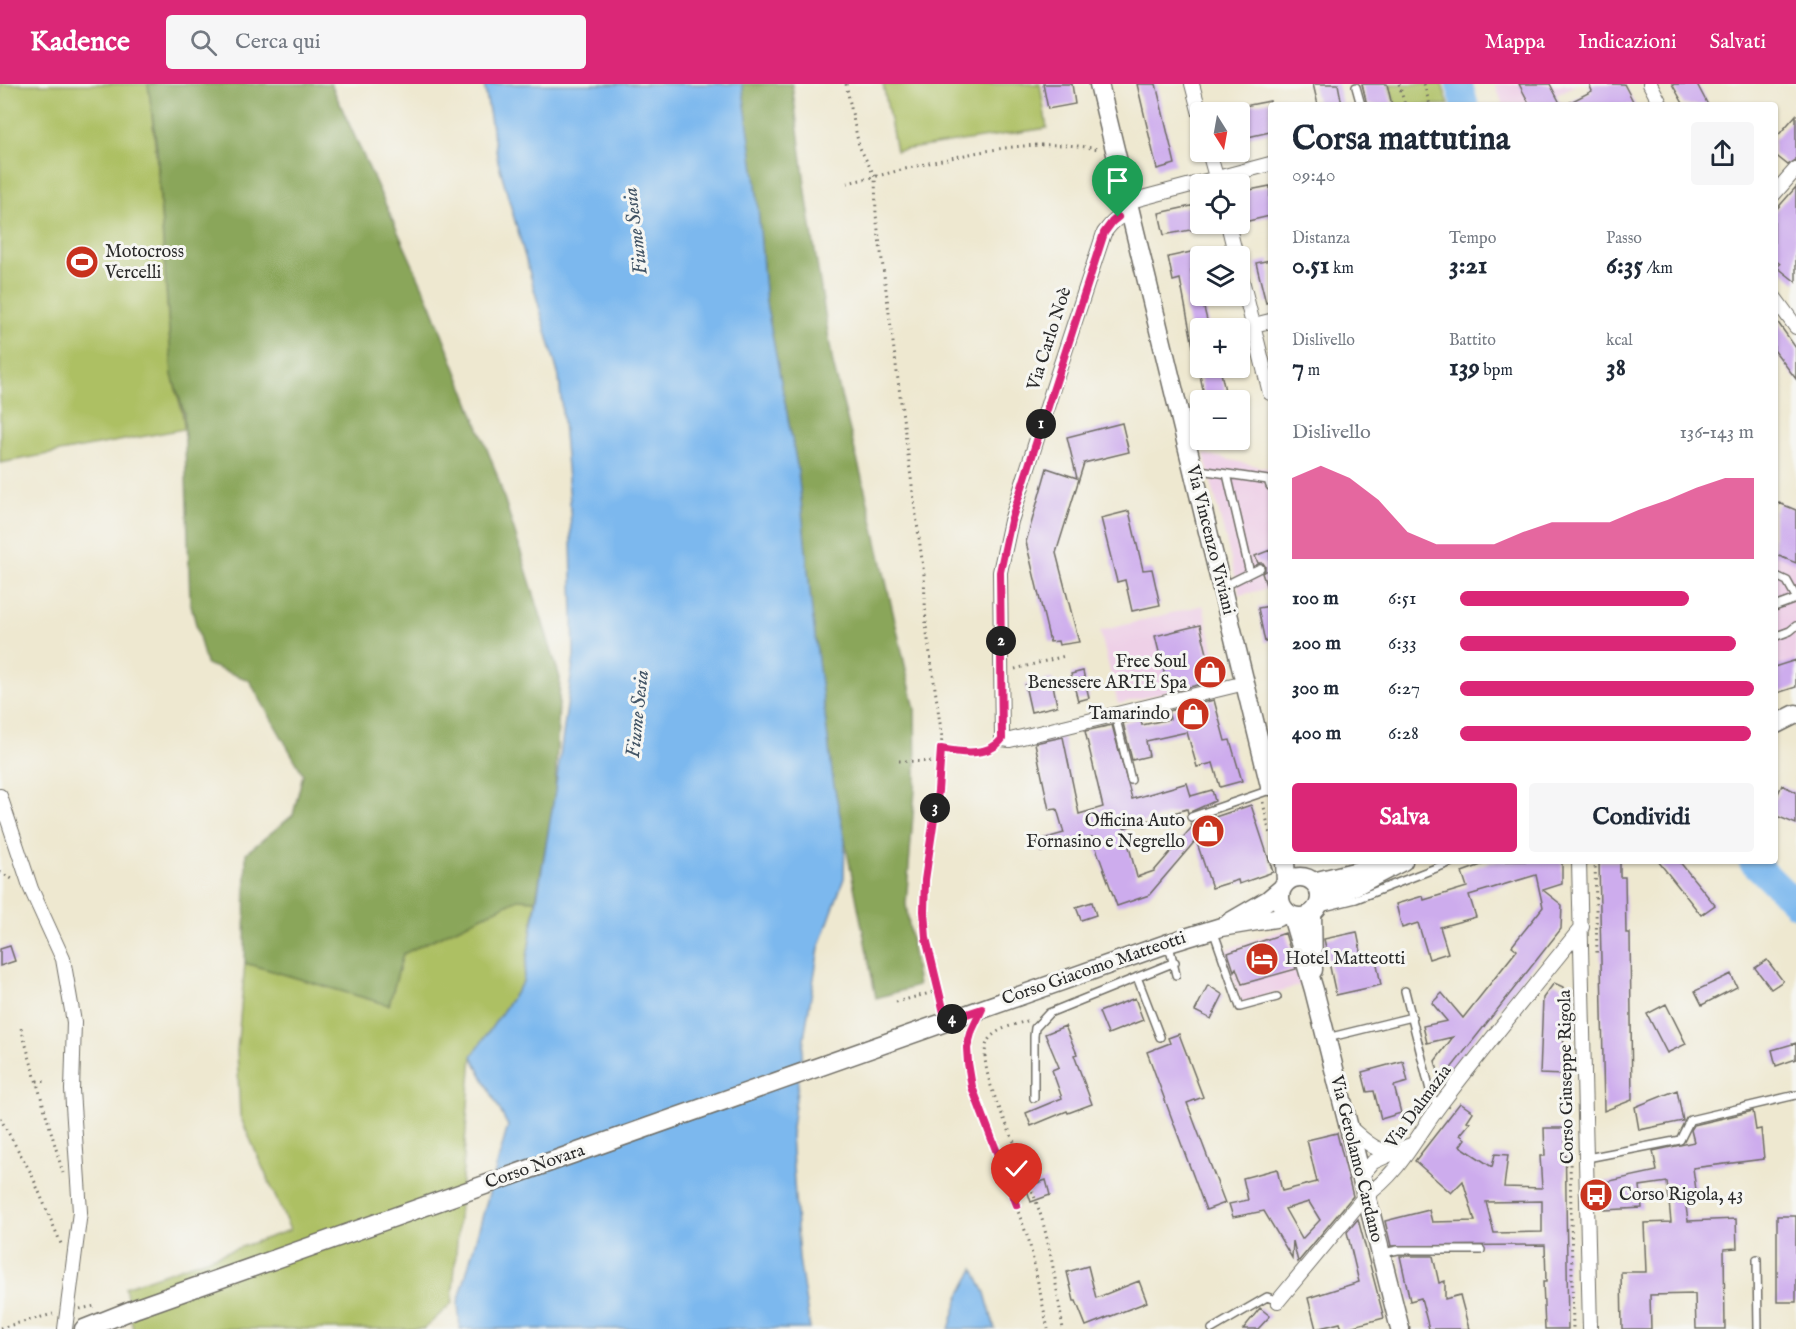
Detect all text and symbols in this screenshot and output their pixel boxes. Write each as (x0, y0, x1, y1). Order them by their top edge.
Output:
search box (166, 15, 586, 69)
text: Kadence (30, 25, 130, 60)
icon: search (187, 26, 220, 59)
text: Cerca qui (235, 28, 321, 56)
text: Mappa (1485, 29, 1545, 56)
text: Indicazioni (1578, 29, 1677, 56)
text: Salvati (1710, 29, 1766, 56)
north arrow (1190, 102, 1250, 162)
map controls (1190, 102, 1250, 450)
text: Corsa mattutina (1292, 119, 1510, 161)
button: share (1691, 122, 1754, 185)
pin (1092, 155, 1143, 217)
text: 09:40 (1292, 163, 1335, 188)
icon: arrive (1101, 164, 1134, 197)
button: locate (1190, 174, 1250, 234)
water label: Fiume Sesia (618, 186, 654, 276)
text: Distanza (1292, 229, 1350, 249)
text: Tempo (1449, 229, 1496, 249)
text: Passo (1606, 229, 1642, 249)
place label: Motocross Vercelli (104, 241, 184, 285)
sports icon: Motocross Vercelli (64, 244, 100, 280)
button: layers (1190, 246, 1250, 306)
text: 0.51 (1292, 249, 1329, 282)
text: 3:21 (1449, 249, 1487, 282)
text: 6:35 (1606, 249, 1643, 282)
text: km (1329, 259, 1354, 279)
text: /km (1643, 259, 1673, 279)
street label: Via Carlo Noè (1022, 285, 1077, 394)
button: + (1190, 318, 1250, 378)
text: Dislivello (1292, 331, 1355, 351)
text: Battito (1449, 331, 1496, 351)
text: kcal (1606, 331, 1633, 351)
text: 7 (1292, 351, 1304, 384)
text: 139 (1449, 351, 1480, 384)
text: 38 (1606, 351, 1626, 384)
text: m (1304, 361, 1320, 381)
text: bpm (1480, 361, 1513, 381)
button: − (1190, 390, 1250, 450)
pin: 1 (1026, 409, 1056, 439)
text: 1 (1038, 414, 1044, 434)
text: Dislivello (1292, 420, 1371, 445)
text: 136–143 m (1679, 420, 1754, 445)
street label: Via Vincenzo Viviani (1180, 462, 1240, 617)
text: 100 m (1292, 586, 1339, 611)
text: 6:51 (1388, 586, 1416, 611)
pin: 2 (986, 626, 1016, 656)
text: 2 (997, 631, 1005, 651)
text: 200 m (1292, 631, 1341, 656)
text: 6:33 (1388, 631, 1417, 656)
place label: Free Soul Benessere ARTE Spa (1027, 651, 1187, 695)
shop icon: Free Soul Benessere ARTE Spa (1192, 654, 1228, 690)
water label: Fiume Sesia (621, 669, 655, 759)
text: 300 m (1292, 676, 1339, 701)
text: 6:27 (1388, 676, 1420, 701)
shop icon: Tamarindo (1175, 696, 1211, 732)
place label: Tamarindo (1088, 703, 1170, 726)
text: 400 m (1292, 721, 1341, 746)
text: 6:28 (1388, 721, 1419, 746)
button: Salva (1292, 783, 1517, 852)
button: Condividi (1529, 783, 1754, 852)
pin: 3 (920, 793, 950, 823)
text: 3 (932, 798, 938, 818)
place label: Officina Auto Fornasino e Negrello (1026, 810, 1185, 854)
shop icon: Officina Auto Fornasino e Negrello (1190, 813, 1226, 849)
street label: Corso Giacomo Matteotti (999, 927, 1189, 1011)
hotel icon: Hotel Matteotti (1244, 941, 1280, 977)
place label: Hotel Matteotti (1285, 948, 1406, 971)
street label: Corso Giuseppe Rigola (1554, 989, 1580, 1164)
pin: 4 (937, 1004, 967, 1034)
text: 4 (948, 1009, 956, 1029)
street label: Via Dalmazia (1380, 1060, 1457, 1154)
street label: Via Gerolamo Cardano (1324, 1072, 1388, 1245)
street label: Corso Novara (482, 1139, 588, 1195)
pin (991, 1143, 1042, 1205)
icon: check (1000, 1152, 1033, 1185)
bus stop icon: Corso Rigola, 43 (1578, 1177, 1614, 1213)
place label: Corso Rigola, 43 (1619, 1184, 1743, 1207)

